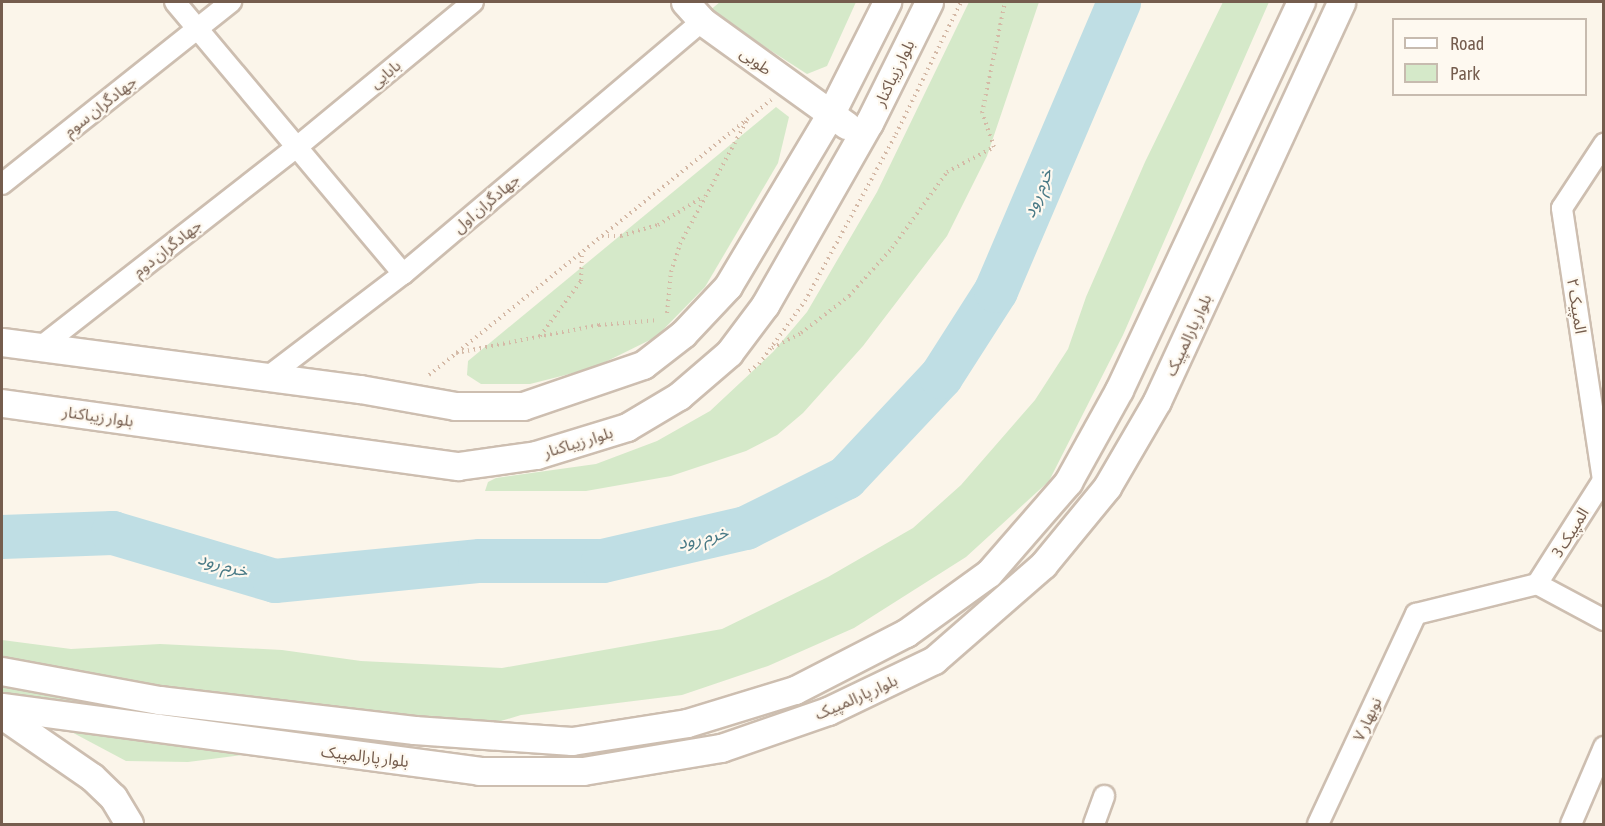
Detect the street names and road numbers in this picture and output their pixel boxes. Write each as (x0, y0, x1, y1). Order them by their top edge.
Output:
street label: بلوار زیباکنار (870, 37, 918, 109)
street label: طوبی (736, 43, 776, 79)
street label: بابایی (366, 56, 404, 92)
street label: جهادگران سوم (60, 72, 140, 140)
street label: جهادگران اول (449, 169, 523, 237)
street label: جهادگران دوم (129, 215, 205, 281)
street label: المپیک ۲ (1563, 277, 1591, 335)
street label: بلوار پارالمپیک (1161, 291, 1215, 379)
street label: بلوار زیباکنار (61, 402, 135, 430)
street label: بلوار زیباکنار (541, 422, 615, 462)
street label: المپیک 3 (1547, 504, 1593, 560)
street label: بلوار پارالمپیک (812, 670, 900, 724)
street label: نوبهار ۷ (1349, 694, 1385, 744)
street label: بلوار پارالمپیک (320, 741, 410, 771)

